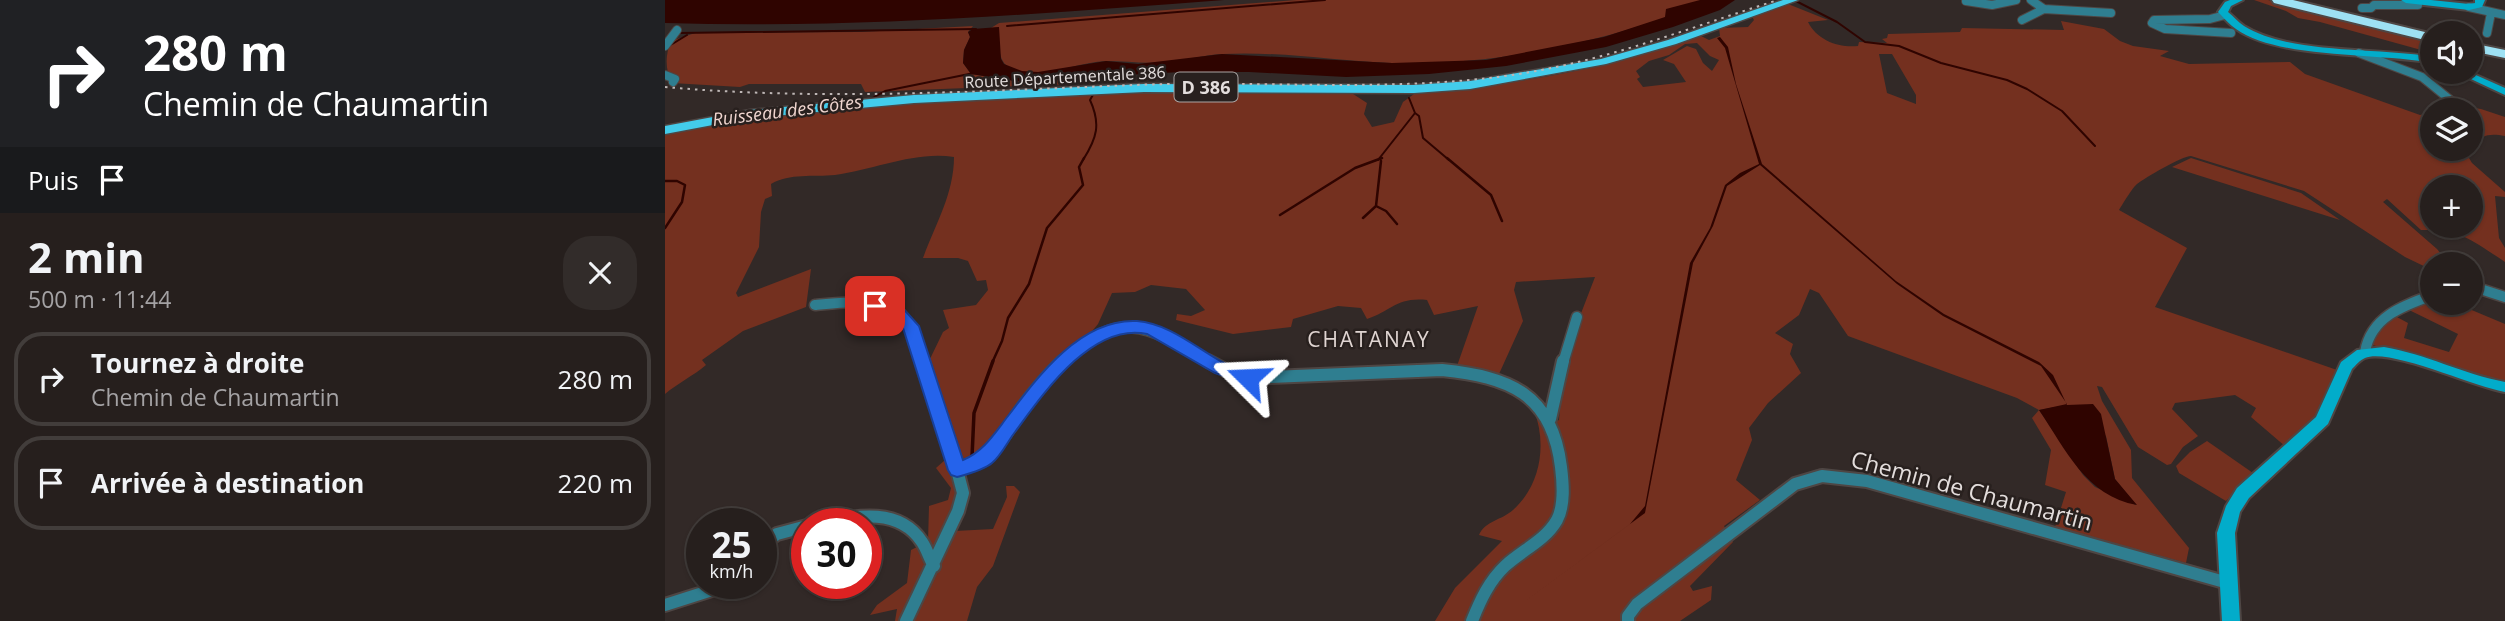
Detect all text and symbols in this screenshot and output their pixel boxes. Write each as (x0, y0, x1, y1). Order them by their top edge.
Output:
text: 280 m (143, 19, 288, 85)
map controls (2420, 21, 2483, 315)
button: sound (2420, 21, 2483, 84)
icon: right (28, 28, 119, 119)
street label: Route Départementale 386 (964, 61, 1166, 93)
road number: D 386 (1175, 72, 1237, 102)
text: Chemin de Chaumartin (143, 82, 489, 125)
water label: Ruisseau des Côtes (711, 89, 863, 131)
button: layers (2420, 98, 2483, 161)
icon: arrive (93, 161, 131, 199)
text: Puis (28, 162, 79, 198)
button: + (2420, 175, 2483, 238)
text: 2 min (28, 228, 145, 285)
button: close (563, 236, 637, 310)
button: − (2420, 252, 2483, 315)
pin (845, 276, 905, 336)
text: 500 m · 11:44 (28, 283, 171, 315)
icon: arrive (856, 287, 894, 325)
district label: CHATANAY (1307, 325, 1431, 353)
position arrow (1211, 341, 1285, 415)
text: Tournez à droite (91, 345, 304, 381)
icon: right (32, 360, 70, 398)
text: 280 m (558, 361, 633, 397)
text: Chemin de Chaumartin (91, 381, 340, 413)
street label: Chemin de Chaumartin (1848, 442, 2096, 538)
icon: arrive (32, 464, 70, 502)
text: Arrivée à destination (91, 465, 364, 501)
text: 220 m (558, 465, 633, 501)
speed limit sign: 30 (791, 508, 882, 599)
text: 25 (711, 521, 752, 568)
text: km/h (710, 559, 753, 583)

